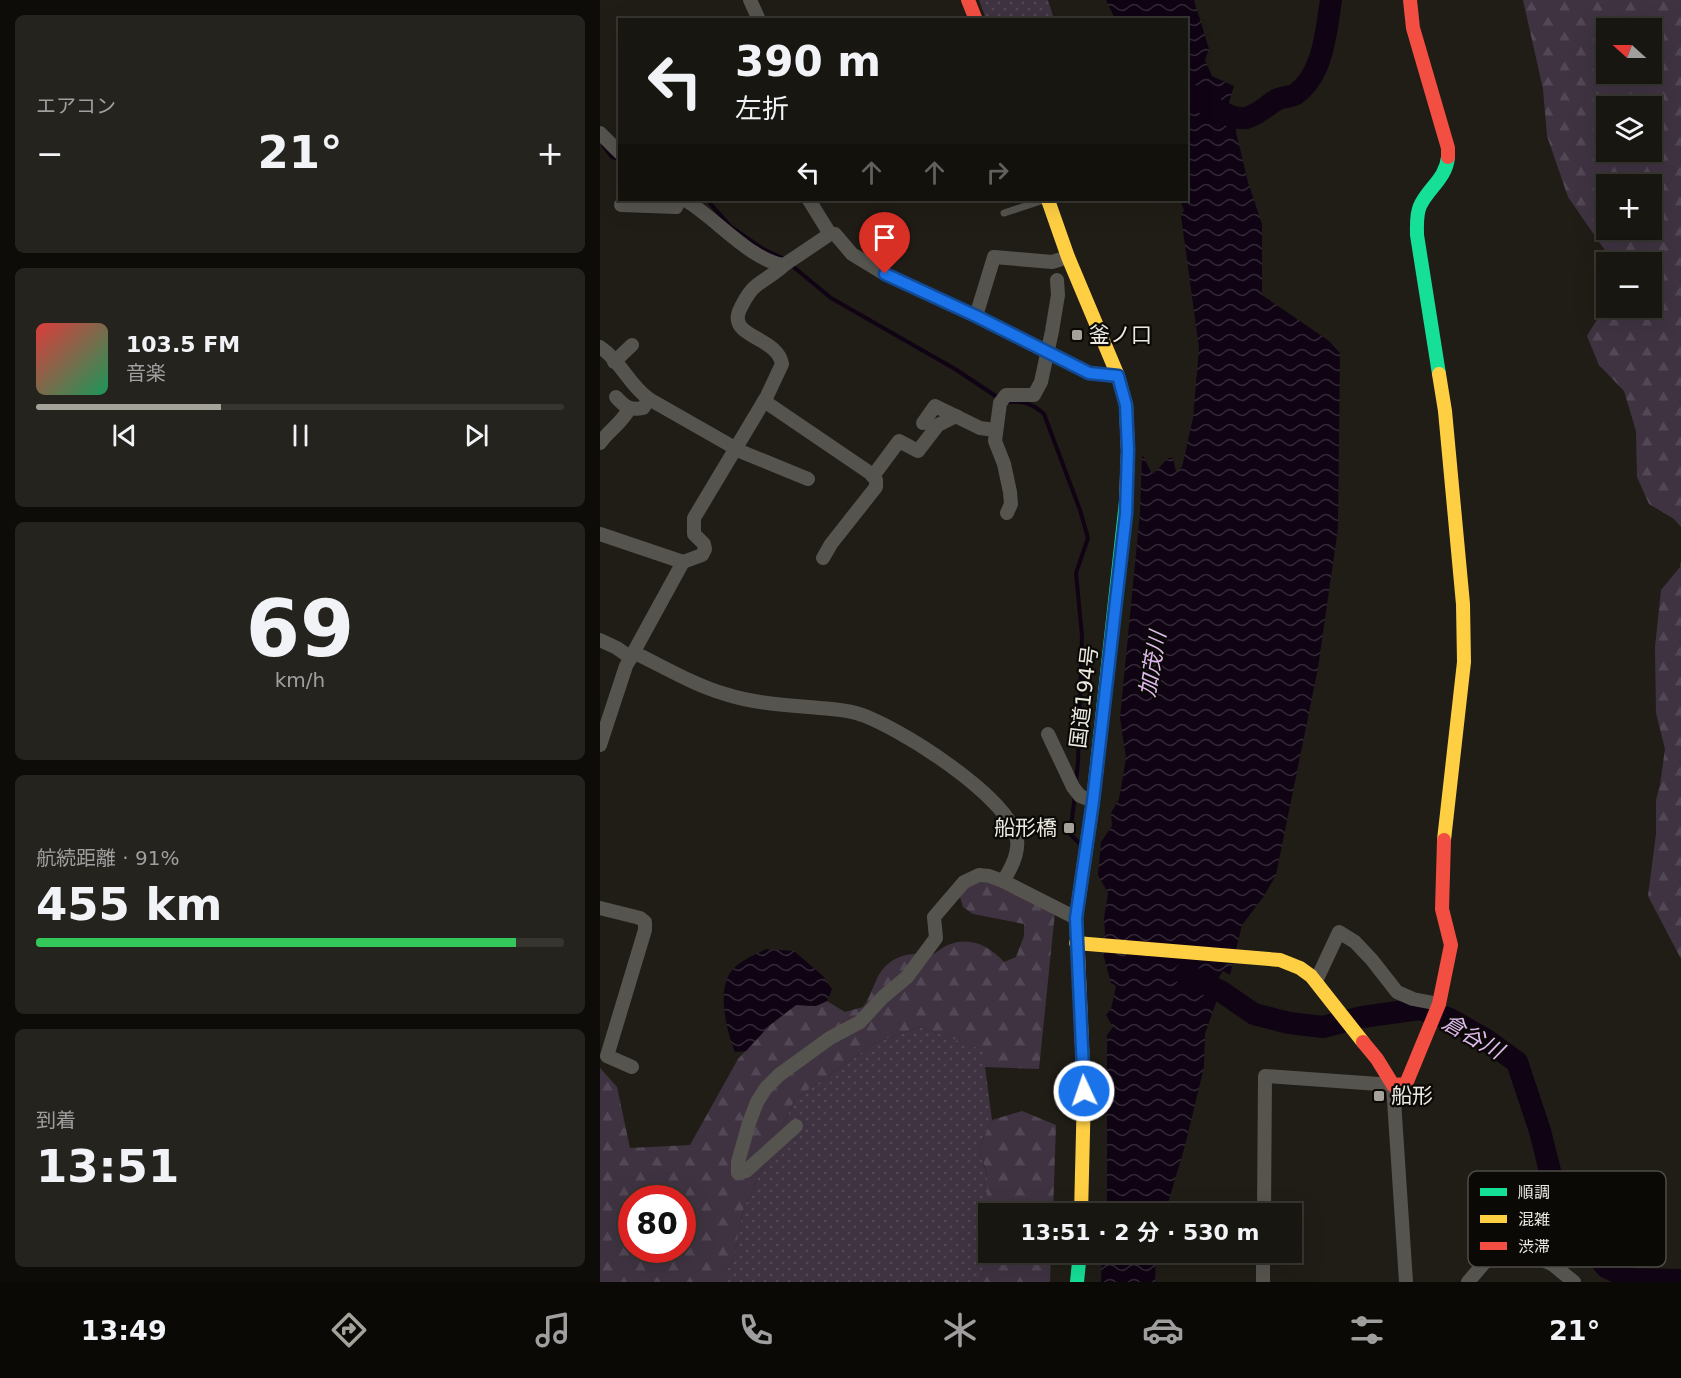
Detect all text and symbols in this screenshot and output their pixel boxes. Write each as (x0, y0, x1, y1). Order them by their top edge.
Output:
north arrow (1596, 18, 1662, 84)
map controls (1596, 18, 1662, 318)
text: 390 m (735, 37, 881, 86)
icon: left (636, 42, 714, 120)
text: 左折 (735, 93, 789, 124)
text: エアコン (36, 94, 116, 118)
button: layers (1596, 96, 1662, 162)
text: 21° (257, 126, 343, 179)
text: − (36, 134, 64, 173)
text: + (536, 134, 564, 173)
icon: left (792, 156, 825, 189)
icon: ahead (855, 156, 888, 189)
icon: ahead (918, 156, 951, 189)
icon: right (981, 156, 1014, 189)
button: + (1596, 174, 1662, 240)
pin (859, 212, 910, 274)
icon: arrive (868, 221, 901, 254)
button: − (1596, 252, 1662, 318)
place label: 釜ノ口 (1089, 323, 1152, 347)
marker: 釜ノ口 (1070, 328, 1084, 342)
text: 103.5 FM (126, 332, 240, 357)
text: 音楽 (126, 361, 166, 385)
icon: previous (108, 419, 141, 452)
icon: pause (284, 419, 317, 452)
icon: next (460, 419, 493, 452)
text: 69 (246, 584, 354, 674)
water label: 加茂川 (1134, 627, 1171, 699)
street label: 国道194号 (1066, 644, 1102, 750)
text: km/h (275, 668, 325, 692)
place label: 船形橋 (994, 816, 1057, 840)
marker: 船形橋 (1062, 821, 1076, 835)
text: 航続距離 · 91% (36, 846, 180, 870)
text: 455 km (36, 878, 222, 931)
water label: 倉谷川 (1438, 1009, 1509, 1065)
position arrow (1052, 1059, 1116, 1123)
place label: 船形 (1391, 1084, 1433, 1108)
marker: 船形 (1372, 1089, 1386, 1103)
text: 到着 (36, 1108, 76, 1132)
text: 13:51 (36, 1140, 179, 1193)
legend (1468, 1171, 1666, 1267)
text: 順調 (1518, 1183, 1550, 1202)
speed limit sign: 80 (618, 1185, 696, 1263)
text: 混雑 (1518, 1210, 1550, 1229)
text: 13:51 · 2 分 · 530 m (1021, 1220, 1259, 1245)
text: 渋滞 (1518, 1237, 1550, 1256)
icon: directions (328, 1309, 370, 1351)
icon: music (532, 1309, 574, 1351)
icon: phone (735, 1309, 777, 1351)
icon: climate (939, 1309, 981, 1351)
icon: car (1142, 1309, 1184, 1351)
icon: filters (1346, 1309, 1388, 1351)
text: 13:49 (81, 1315, 167, 1346)
text: 21° (1549, 1315, 1600, 1346)

